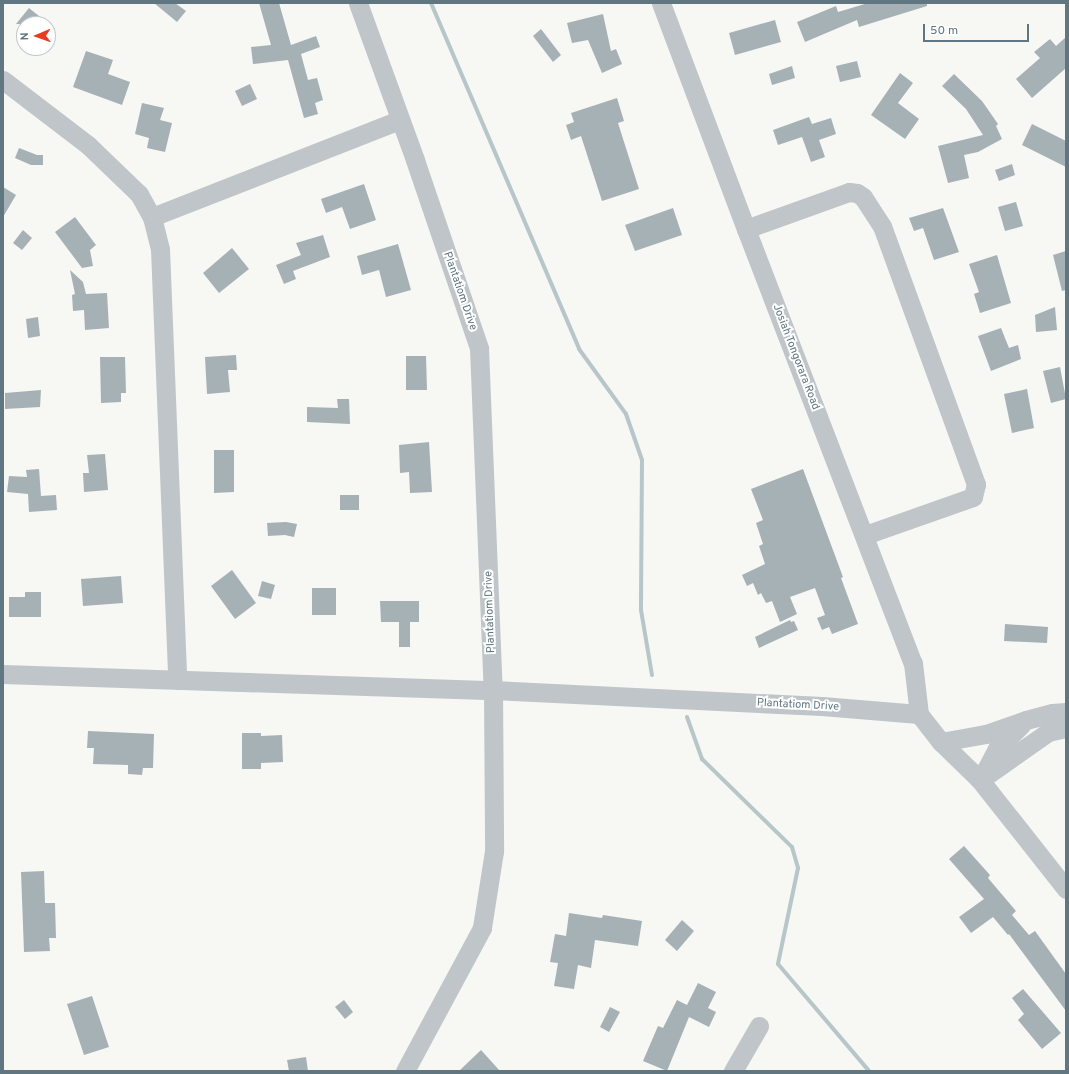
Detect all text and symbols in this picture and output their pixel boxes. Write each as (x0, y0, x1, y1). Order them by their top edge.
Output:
north arrow (16, 16, 56, 56)
scale bar (925, 16, 1031, 42)
text: 50 m (930, 23, 958, 39)
text: N (18, 32, 32, 41)
street label: Plantatiom Drive (440, 250, 480, 332)
street label: Josiah Tongorara Road (770, 302, 822, 412)
street label: Plantatiom Drive (482, 571, 498, 653)
street label: Plantatiom Drive (757, 696, 839, 714)

